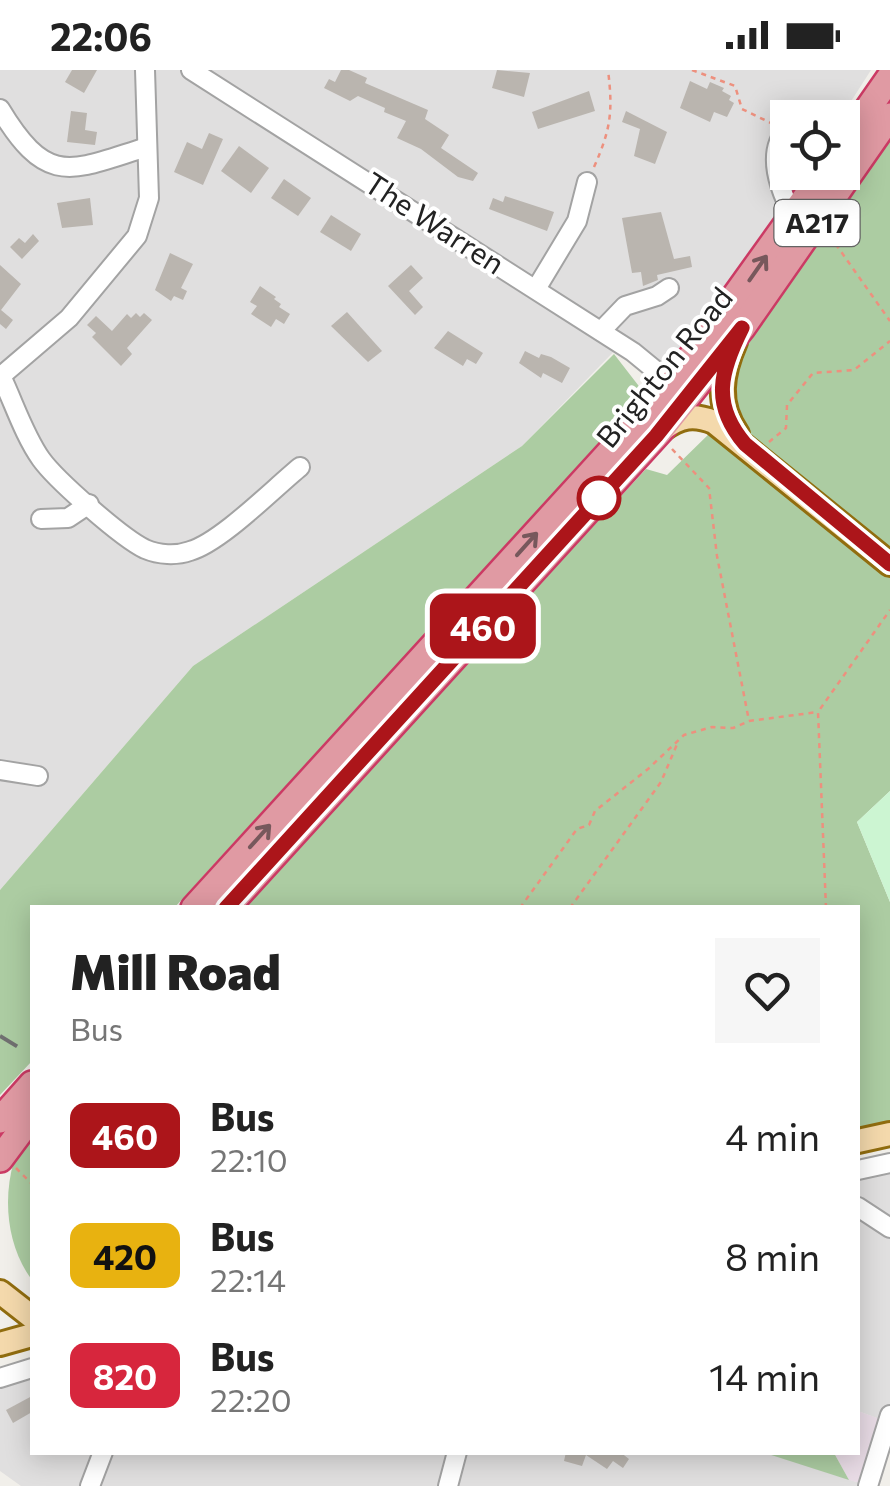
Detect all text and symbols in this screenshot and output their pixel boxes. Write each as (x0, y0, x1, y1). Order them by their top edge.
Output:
text: 22:06 (50, 12, 152, 59)
map controls (770, 100, 860, 190)
button: locate (770, 100, 860, 190)
street label: The Warren (359, 163, 512, 281)
road number: A217 (774, 200, 860, 246)
one-way arrow (747, 255, 768, 283)
street label: Brighton Road (587, 279, 739, 454)
unlabelled marker (578, 477, 620, 519)
one-way arrow (515, 532, 538, 557)
line badge: 460 (426, 594, 540, 658)
text: 460 (450, 605, 516, 648)
one-way arrow (248, 824, 271, 849)
button: heart (715, 938, 820, 1043)
text: Mill Road (70, 941, 281, 1000)
text: Bus (70, 1008, 123, 1048)
text: Bus (210, 1092, 275, 1139)
text: 4 min (725, 1112, 820, 1159)
text: 460 (92, 1114, 158, 1157)
text: 22:10 (210, 1139, 288, 1179)
text: Bus (210, 1212, 275, 1259)
text: 8 min (725, 1232, 820, 1279)
text: 420 (93, 1234, 157, 1277)
text: 22:14 (210, 1259, 286, 1299)
text: Bus (210, 1332, 275, 1379)
text: 14 min (709, 1352, 820, 1399)
text: 820 (93, 1354, 157, 1397)
text: 22:20 (210, 1379, 292, 1419)

